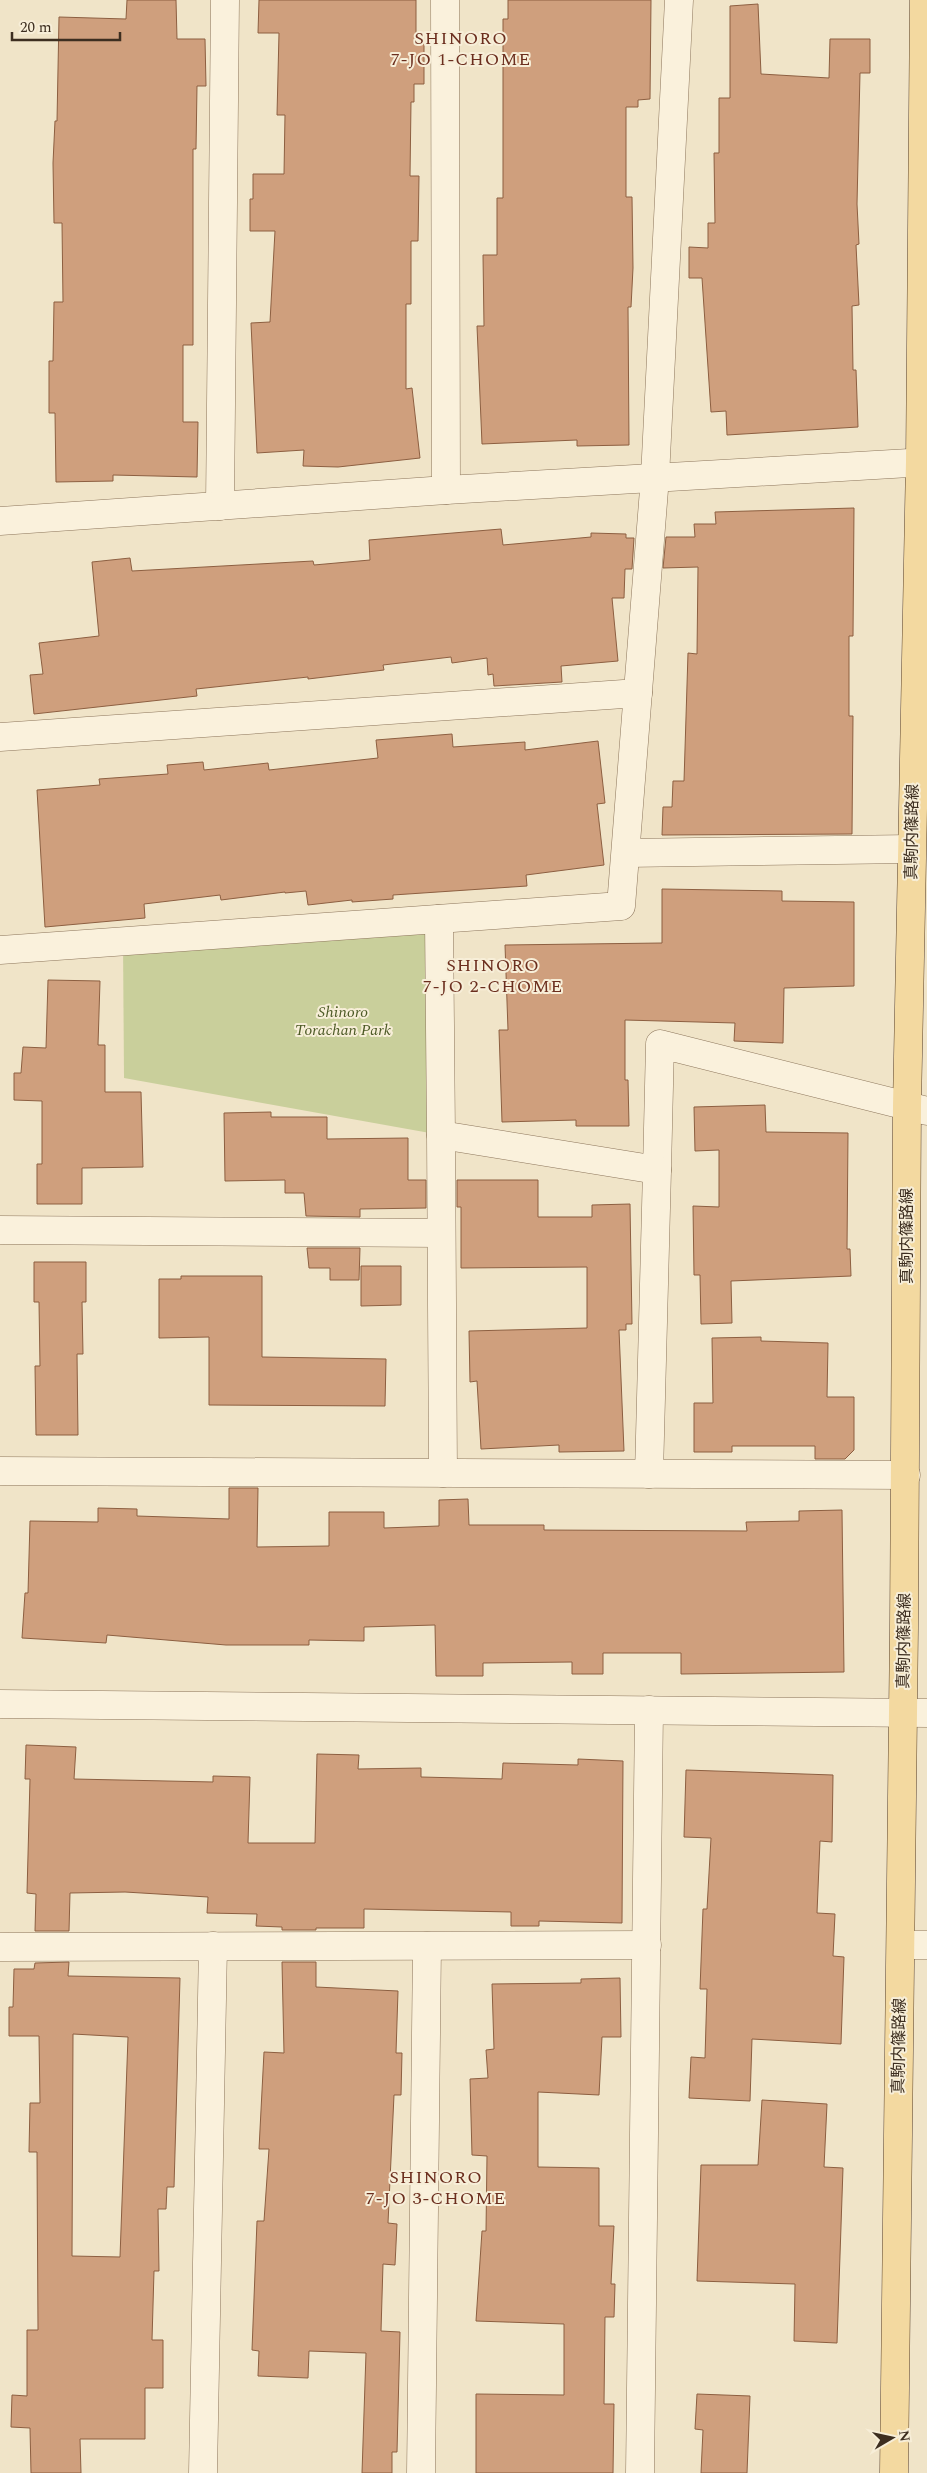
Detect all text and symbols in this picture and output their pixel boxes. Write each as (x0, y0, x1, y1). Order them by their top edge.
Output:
scale bar (12, 10, 120, 42)
text: 20 m (20, 16, 52, 39)
district label: SHINORO 7-JO 1-CHOME (391, 25, 531, 73)
street label: 真駒内篠路線 (899, 784, 925, 880)
district label: SHINORO 7-JO 2-CHOME (423, 952, 563, 1000)
park label: Shinoro Torachan Park (295, 1000, 392, 1042)
street label: 真駒内篠路線 (895, 1188, 919, 1284)
street label: 真駒内篠路線 (891, 1593, 917, 1689)
street label: 真駒内篠路線 (886, 1998, 912, 2094)
district label: SHINORO 7-JO 3-CHOME (366, 2164, 506, 2212)
north arrow (867, 2413, 917, 2463)
text: N (893, 2429, 916, 2443)

